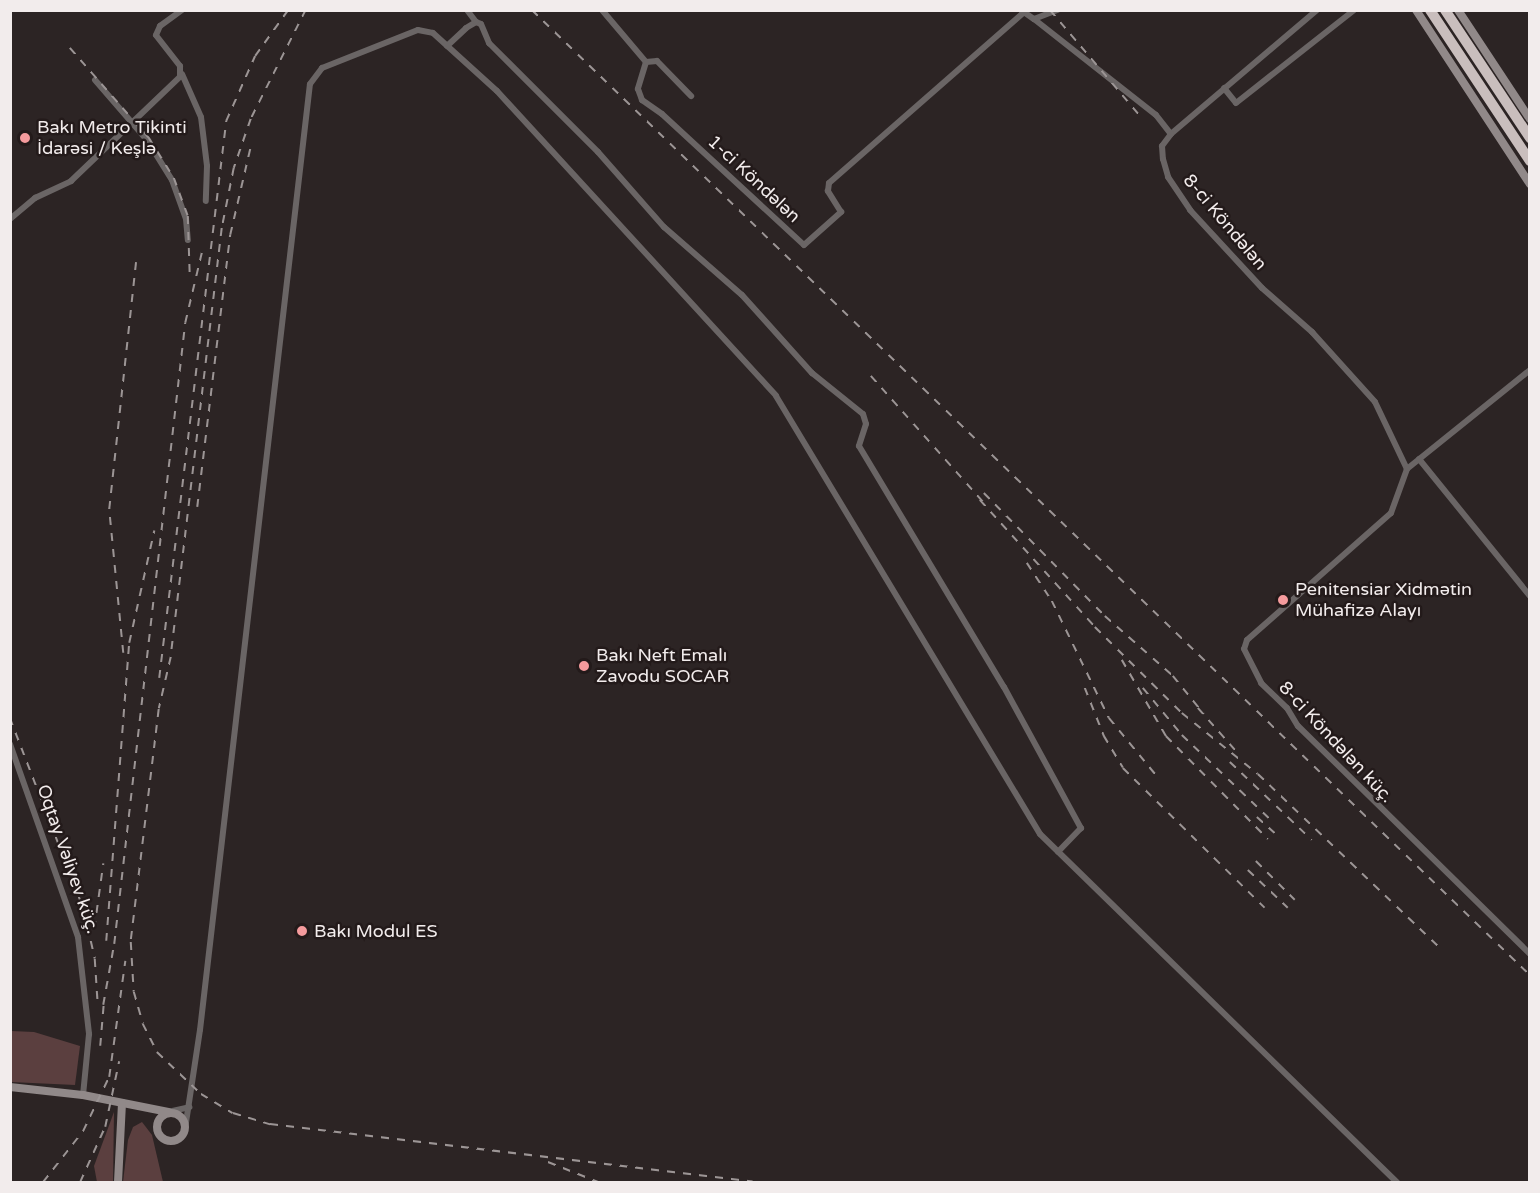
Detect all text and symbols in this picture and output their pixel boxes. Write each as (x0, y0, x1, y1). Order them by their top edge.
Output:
place label: Bakı Metro Tikinti İdarəsi / Keşlə (37, 117, 187, 160)
marker: Bakı Metro Tikinti İdarəsi / Keşlə (18, 131, 32, 145)
street label: 1-ci Köndələn (703, 131, 805, 227)
street label: 8-ci Köndələn (1179, 170, 1271, 274)
place label: Penitensiar Xidmətin Mühafizə Alayı (1295, 579, 1472, 622)
marker: Penitensiar Xidmətin Mühafizə Alayı (1276, 593, 1290, 607)
place label: Bakı Neft Emalı Zavodu SOCAR (596, 645, 729, 688)
marker: Bakı Neft Emalı Zavodu SOCAR (577, 659, 591, 673)
street label: 8-ci Köndələn küç. (1274, 677, 1398, 807)
street label: Oqtay Vəliyev küç. (32, 782, 104, 936)
place label: Bakı Modul ES (314, 920, 438, 942)
marker: Bakı Modul ES (295, 924, 309, 938)

